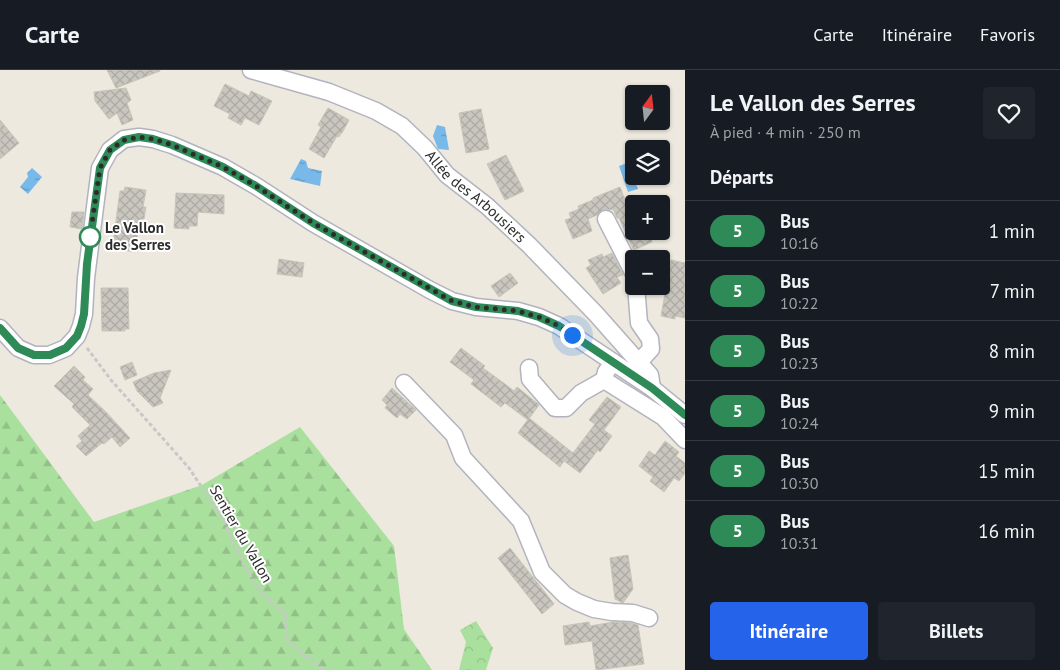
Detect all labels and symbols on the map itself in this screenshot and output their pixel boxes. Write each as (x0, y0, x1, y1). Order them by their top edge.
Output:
north arrow (625, 85, 670, 130)
street label: Allée des Arbousiers (422, 146, 530, 247)
place label: Le Vallon des Serres (105, 218, 171, 254)
marker: Le Vallon des Serres (79, 226, 101, 248)
your location (560, 323, 585, 348)
street label: Sentier du Vallon (206, 482, 277, 586)

